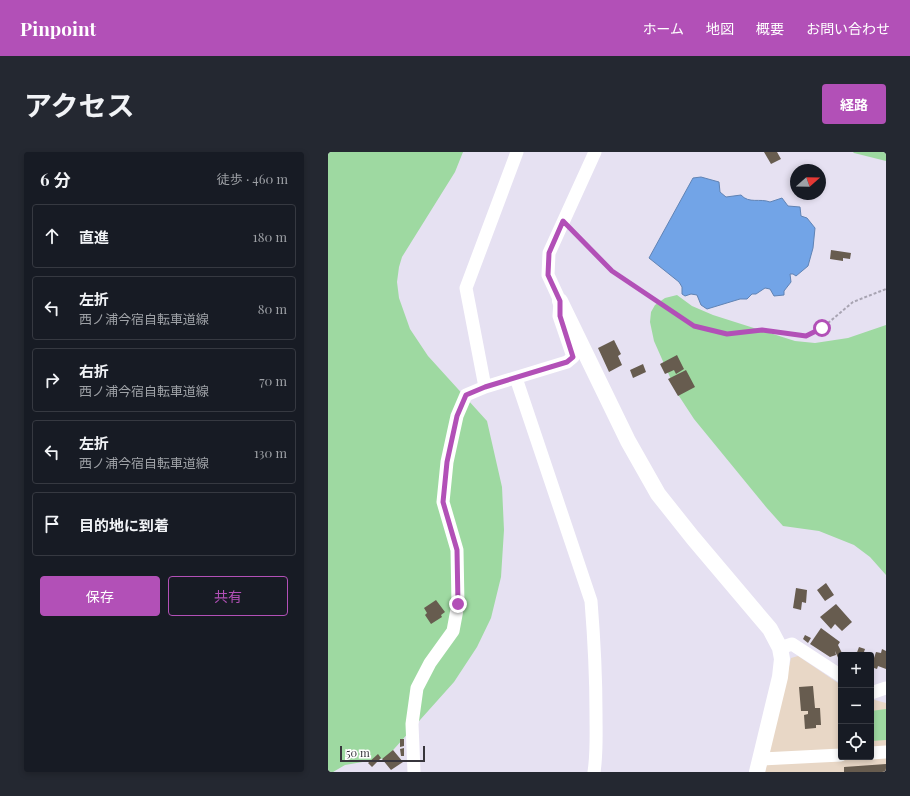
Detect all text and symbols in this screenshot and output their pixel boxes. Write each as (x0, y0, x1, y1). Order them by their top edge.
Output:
text: Pinpoint (20, 15, 96, 41)
text: ホーム (642, 19, 684, 38)
text: 地図 (706, 19, 734, 38)
text: 概要 (756, 19, 784, 38)
text: お問い合わせ (806, 19, 890, 38)
button: 経路 (822, 84, 886, 124)
text: アクセス (24, 86, 135, 123)
north arrow (790, 164, 826, 200)
text: 6 分 (40, 168, 71, 190)
text: 徒歩 · 460 m (217, 170, 288, 187)
icon: ahead (41, 225, 63, 247)
text: 直進 (79, 227, 109, 247)
text: 180 m (253, 228, 287, 245)
text: 左折 (79, 289, 109, 309)
icon: left (41, 297, 63, 319)
text: 80 m (258, 300, 287, 317)
text: 西ノ浦今宿自転車道線 (79, 310, 209, 327)
route start (813, 319, 831, 337)
text: 右折 (79, 361, 109, 381)
icon: right (41, 369, 63, 391)
text: 70 m (259, 372, 287, 389)
text: 西ノ浦今宿自転車道線 (79, 382, 209, 399)
text: 左折 (79, 433, 109, 453)
icon: left (41, 441, 63, 463)
text: 130 m (254, 444, 287, 461)
text: 西ノ浦今宿自転車道線 (79, 454, 209, 471)
icon: arrive (41, 513, 63, 535)
text: 目的地に到着 (79, 515, 169, 535)
button: 保存 (40, 576, 160, 616)
button: 共有 (168, 576, 288, 616)
route end (449, 595, 467, 613)
map controls (838, 652, 874, 760)
button: + (838, 652, 874, 688)
button: − (838, 688, 874, 724)
button: locate (838, 724, 874, 760)
scale bar (340, 744, 425, 763)
text: 50 m (346, 745, 370, 760)

